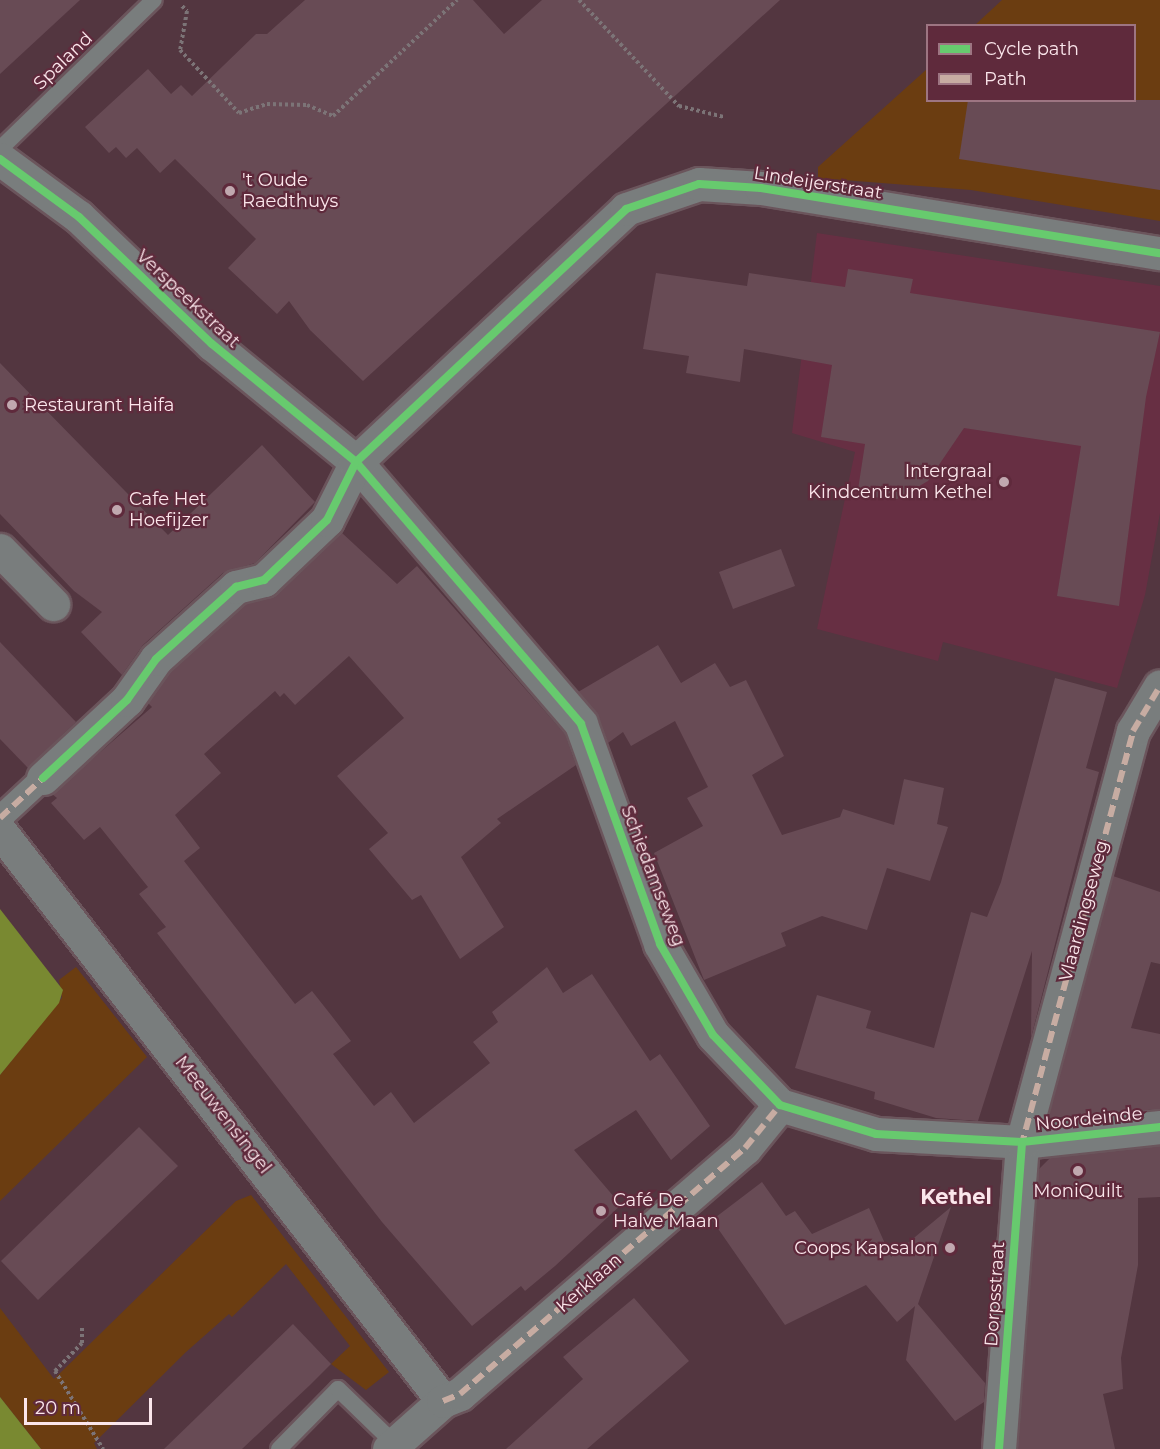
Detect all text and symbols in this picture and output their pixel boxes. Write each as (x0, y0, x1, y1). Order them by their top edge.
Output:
legend (926, 24, 1136, 102)
street label: Spaland (29, 28, 97, 94)
text: Cycle path (984, 38, 1079, 60)
text: Path (984, 68, 1027, 90)
street label: Lindeijerstraat (752, 162, 884, 204)
place label: 't Oude Raedthuys (242, 170, 338, 213)
marker: 't Oude Raedthuys (223, 184, 237, 198)
street label: Verspeekstraat (132, 245, 244, 353)
place label: Restaurant Haifa (24, 394, 174, 416)
marker: Restaurant Haifa (5, 398, 19, 412)
place label: Intergraal Kindcentrum Kethel (808, 461, 992, 504)
marker: Intergraal Kindcentrum Kethel (997, 475, 1011, 489)
place label: Cafe Het Hoefijzer (129, 489, 209, 532)
marker: Cafe Het Hoefijzer (110, 503, 124, 517)
street label: Schiedamseweg (616, 803, 690, 949)
street label: Vlaardingseweg (1055, 838, 1113, 984)
street label: Meeuwensingel (170, 1052, 276, 1178)
street label: Noordeinde (1034, 1103, 1144, 1135)
marker: MoniQuilt (1071, 1164, 1085, 1178)
place label: MoniQuilt (1033, 1180, 1123, 1202)
district label: Kethel (920, 1184, 992, 1210)
place label: Café De Halve Maan (613, 1190, 719, 1232)
marker: Café De Halve Maan (594, 1204, 608, 1218)
place label: Coops Kapsalon (794, 1237, 938, 1259)
marker: Coops Kapsalon (943, 1241, 957, 1255)
street label: Dorpsstraat (981, 1241, 1009, 1347)
street label: Kerklaan (552, 1249, 626, 1317)
scale bar (27, 1386, 154, 1424)
text: 20 m (35, 1397, 81, 1419)

